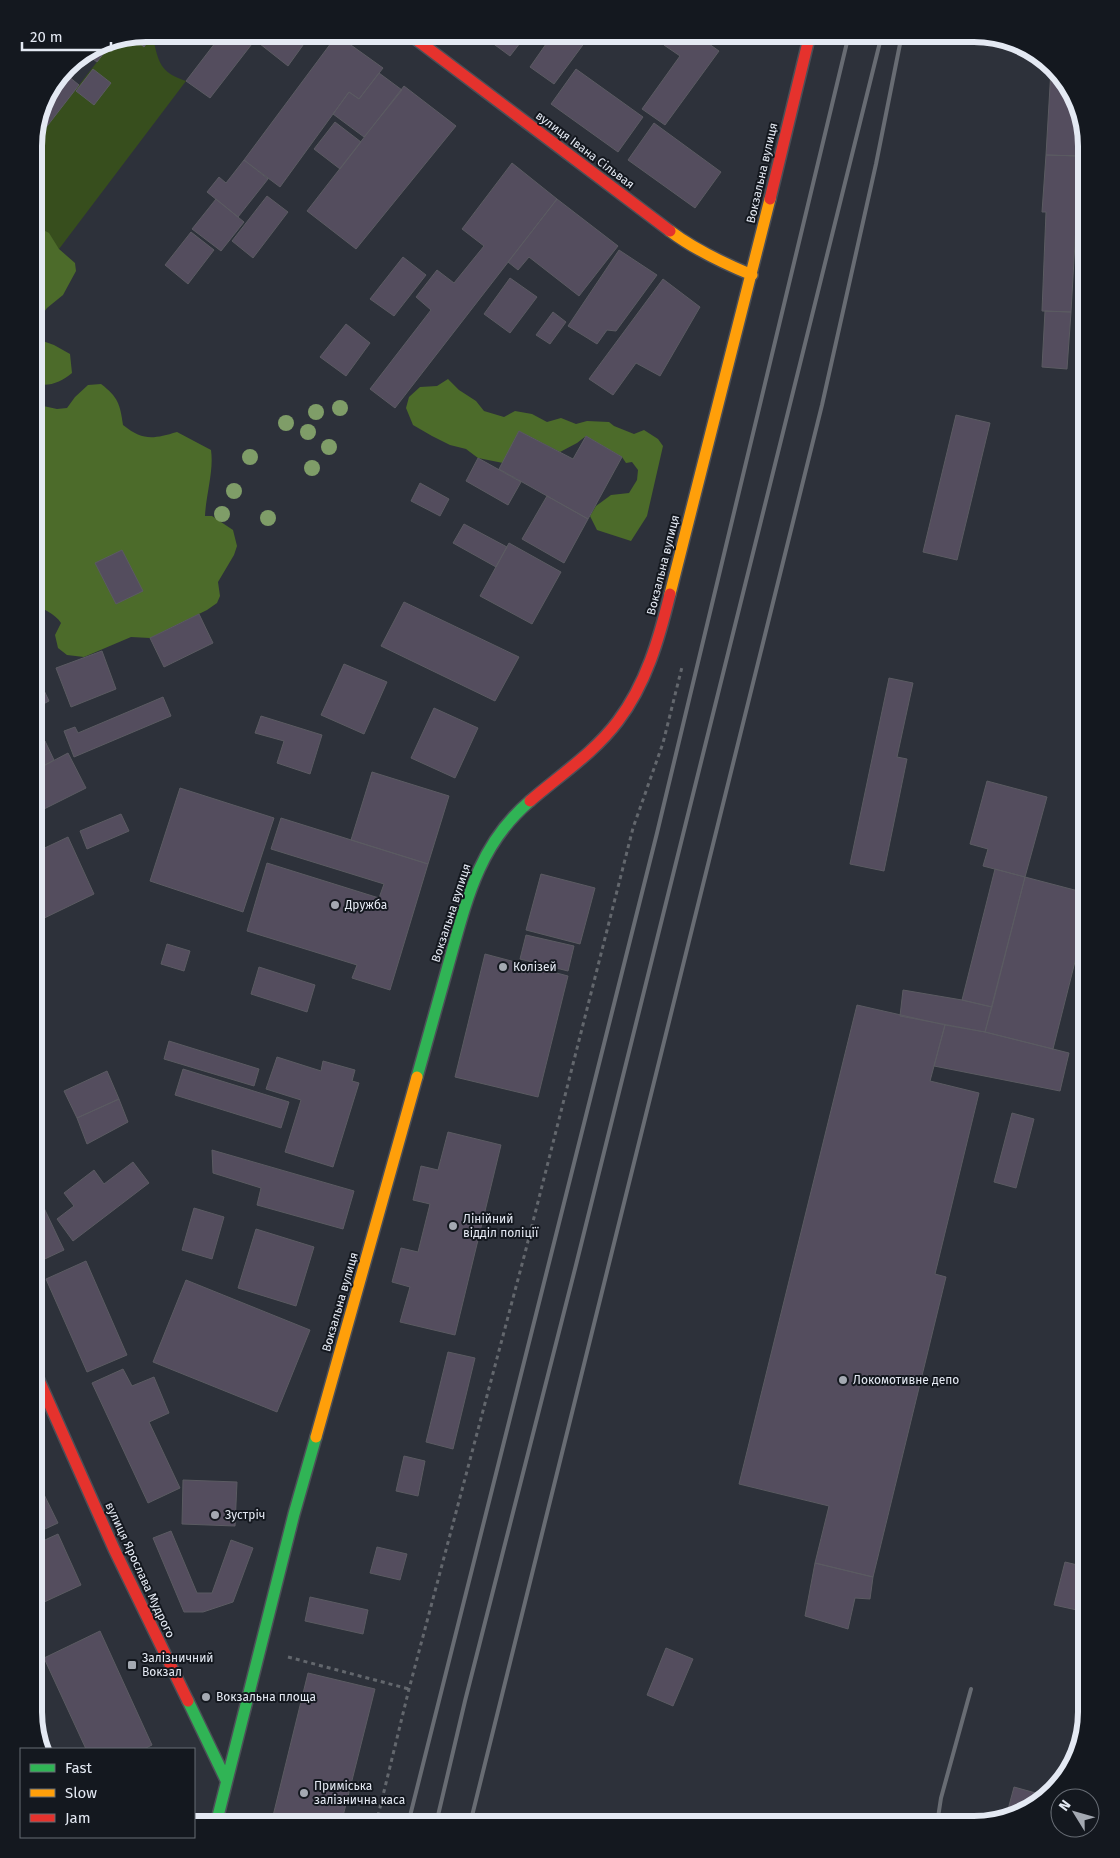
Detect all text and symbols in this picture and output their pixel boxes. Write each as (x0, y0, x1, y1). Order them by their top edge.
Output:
scale bar (22, 20, 111, 52)
text: 20 m (30, 28, 63, 46)
street label: вулиця Івана Сільвая (533, 108, 637, 192)
street label: Вокзальна вулиця (744, 121, 780, 225)
street label: Вокзальна вулиця (644, 513, 682, 617)
street label: Вокзальна вулиця (428, 862, 474, 964)
place label: Дружба (344, 898, 387, 912)
marker: Дружба (329, 899, 341, 911)
place label: Колізей (513, 960, 557, 974)
marker: Колізей (497, 961, 509, 973)
place label: Лінійний відділ поліції (463, 1212, 539, 1240)
marker: Лінійний відділ поліції (447, 1220, 459, 1232)
street label: Вокзальна вулиця (319, 1251, 361, 1353)
place label: Локомотивне депо (853, 1373, 959, 1387)
marker: Локомотивне депо (837, 1374, 849, 1386)
street label: вулиця Ярослава Мудрого (102, 1500, 178, 1640)
place label: Зустріч (225, 1508, 265, 1522)
marker: Зустріч (209, 1509, 221, 1521)
place label: Залізничний Вокзал (142, 1651, 214, 1679)
marker: Залізничний Вокзал (126, 1659, 138, 1671)
place label: Вокзальна площа (216, 1690, 316, 1704)
marker: Вокзальна площа (200, 1691, 212, 1703)
legend (20, 1748, 195, 1838)
text: Fast (65, 1759, 92, 1777)
place label: Приміська залізнична каса (314, 1779, 405, 1807)
text: Slow (65, 1784, 97, 1802)
marker: Приміська залізнична каса (298, 1787, 310, 1799)
north arrow (1050, 1788, 1100, 1838)
text: N (1055, 1797, 1075, 1814)
text: Jam (65, 1809, 91, 1827)

